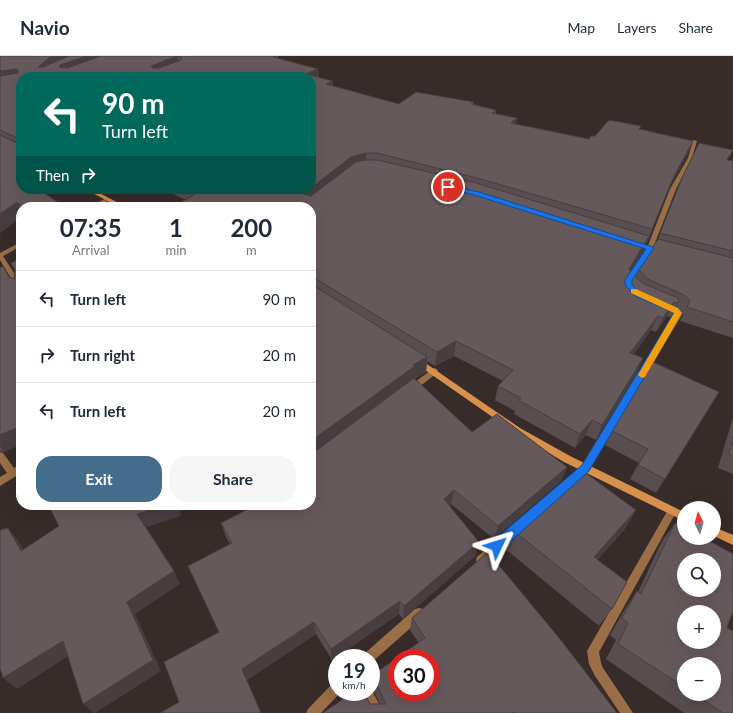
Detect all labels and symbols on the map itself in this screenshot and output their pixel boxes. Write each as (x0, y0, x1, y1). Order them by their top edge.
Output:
pin (431, 170, 465, 204)
north arrow (677, 501, 721, 545)
position arrow (476, 525, 518, 567)
speed limit sign: 30 (388, 649, 440, 701)

